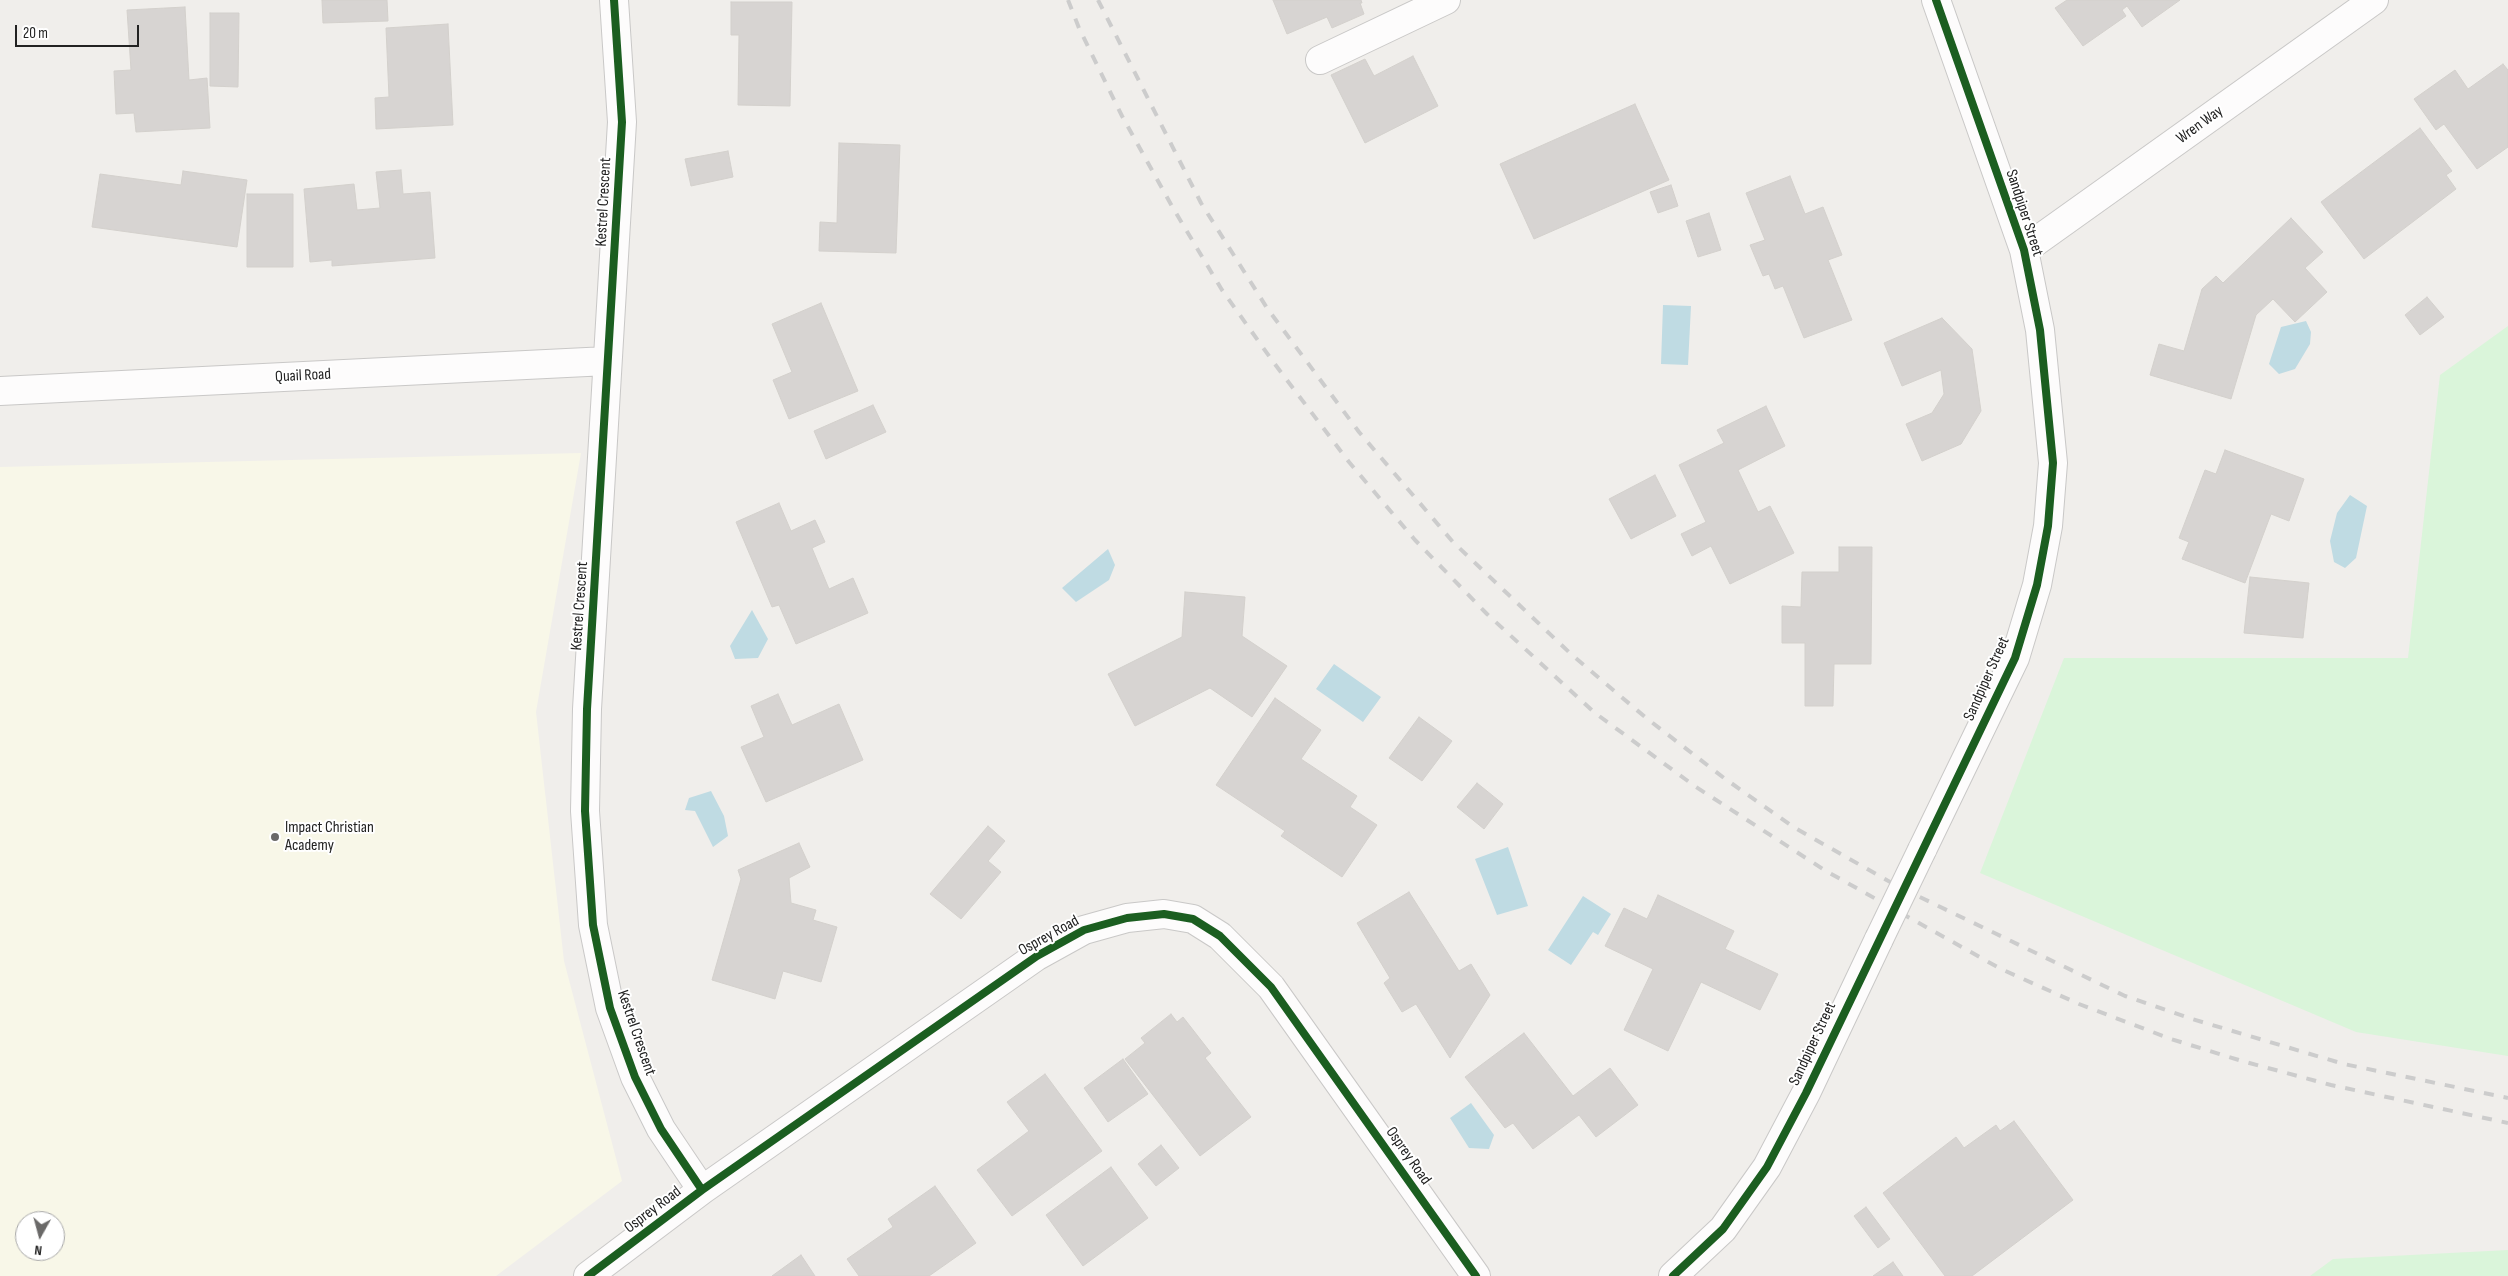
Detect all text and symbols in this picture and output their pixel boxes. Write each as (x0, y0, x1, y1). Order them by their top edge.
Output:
scale bar (18, 15, 141, 47)
text: 20 m (23, 24, 48, 43)
street label: Wren Way (2173, 102, 2227, 148)
street label: Kestrel Crescent (592, 157, 616, 247)
street label: Sandpiper Street (2001, 167, 2047, 259)
street label: Quail Road (275, 365, 331, 387)
street label: Kestrel Crescent (567, 561, 593, 651)
street label: Sandpiper Street (1960, 634, 2014, 724)
place label: Impact Christian Academy (285, 818, 374, 856)
marker: Impact Christian Academy (269, 831, 281, 843)
street label: Osprey Road (1015, 912, 1083, 960)
street label: Kestrel Crescent (612, 988, 660, 1078)
street label: Sandpiper Street (1785, 999, 1841, 1089)
street label: Osprey Road (1381, 1123, 1435, 1189)
street label: Osprey Road (621, 1182, 685, 1238)
north arrow (15, 1211, 65, 1261)
text: N (33, 1242, 43, 1259)

